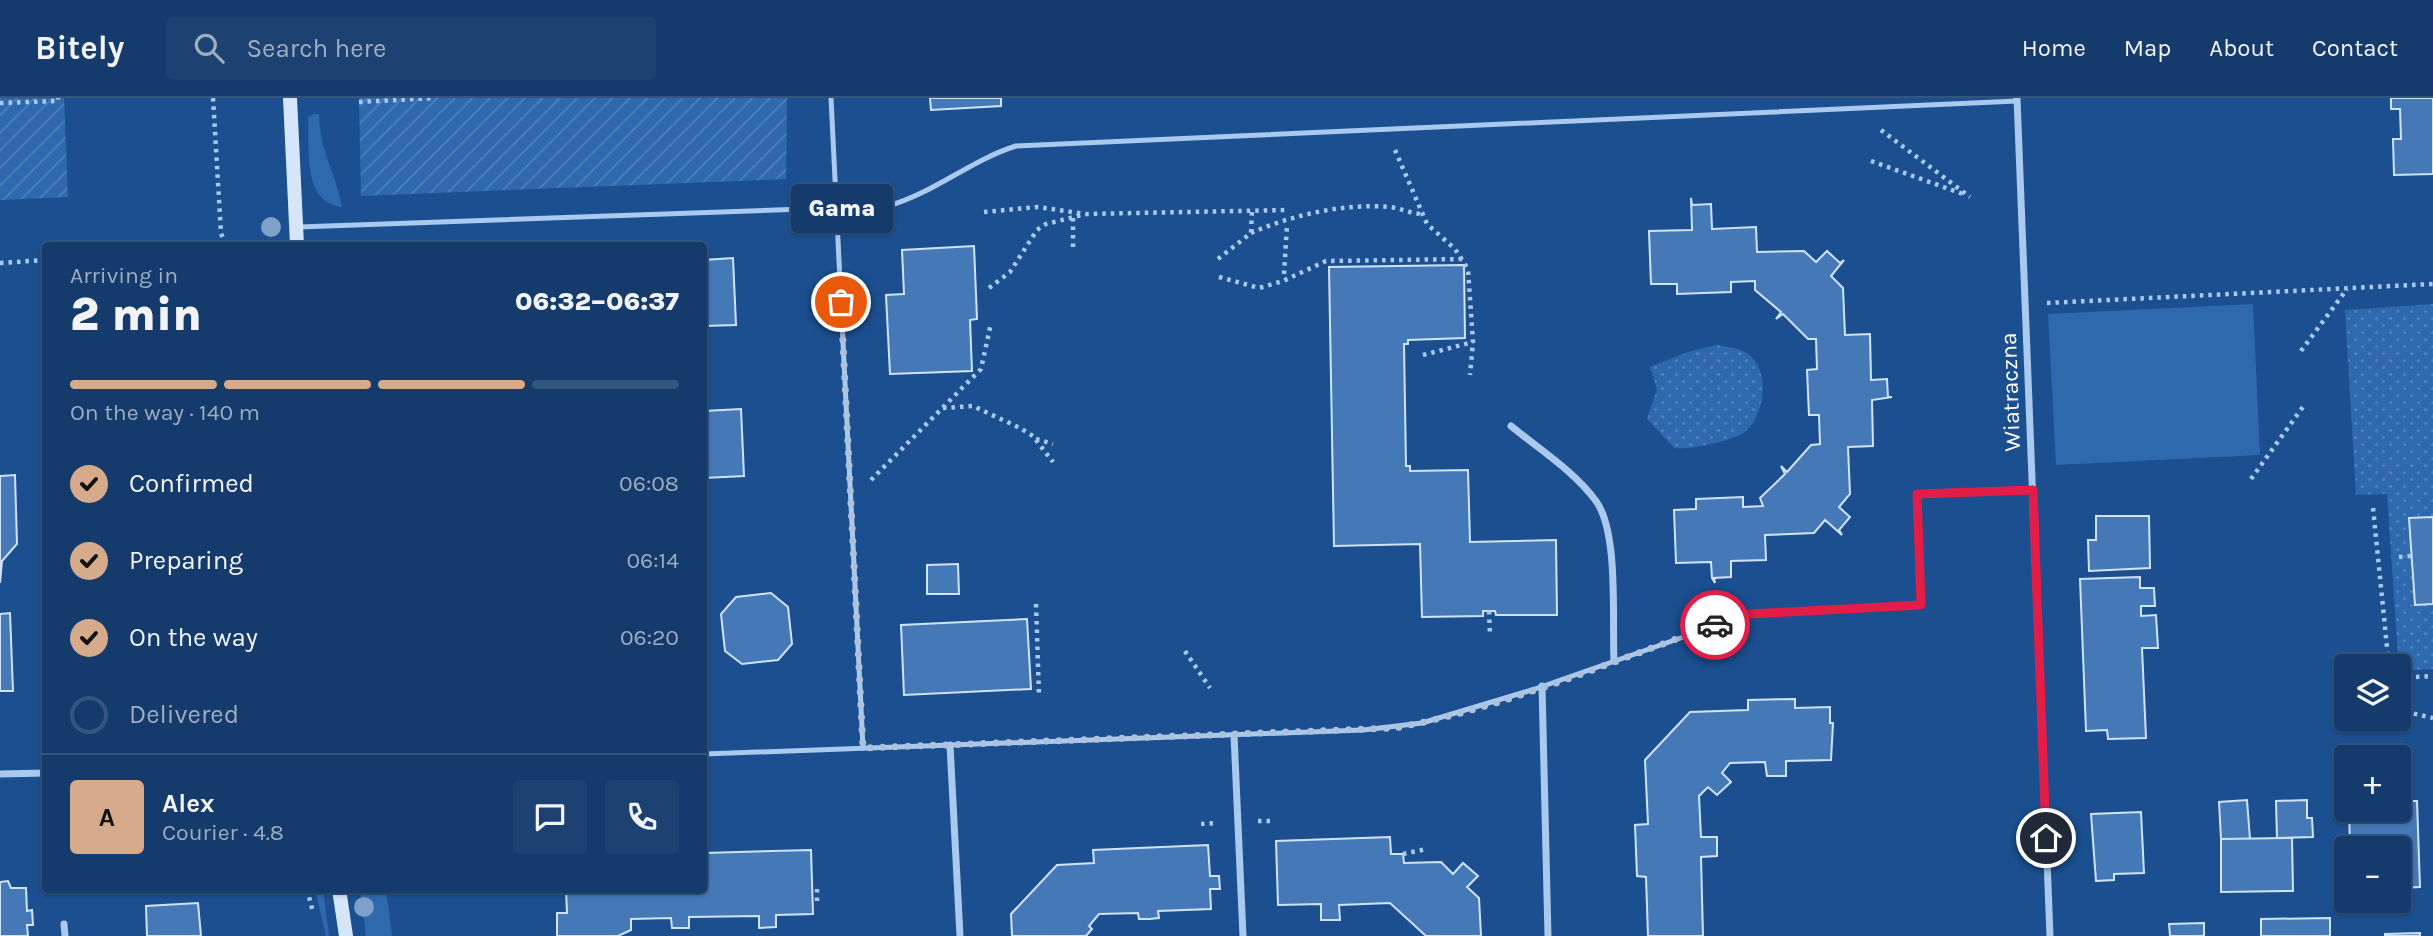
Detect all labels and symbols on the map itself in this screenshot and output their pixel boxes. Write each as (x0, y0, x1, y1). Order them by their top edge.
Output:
callout: Gama (790, 183, 892, 232)
pin (811, 272, 871, 332)
street label: Wiatraczna (1995, 332, 2026, 452)
courier (1680, 590, 1750, 660)
pin (2016, 808, 2076, 868)

